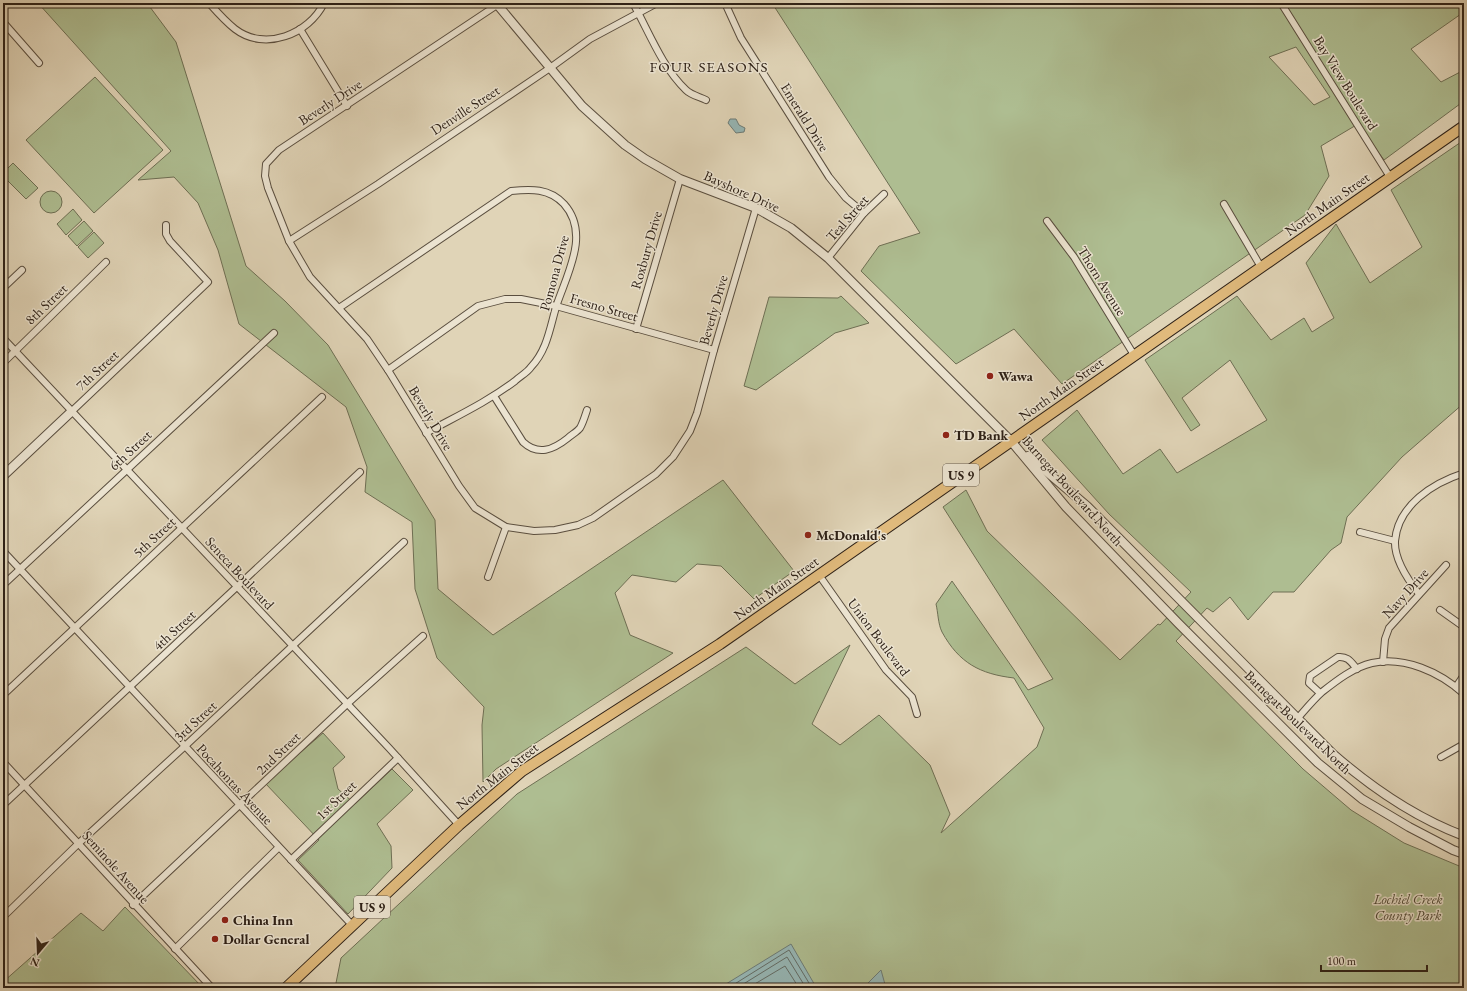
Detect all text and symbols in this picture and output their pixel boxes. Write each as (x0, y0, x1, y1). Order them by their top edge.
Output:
street label: Bay View Boulevard (1310, 33, 1383, 134)
district label: FOUR SEASONS (650, 57, 768, 76)
street label: Beverly Drive (295, 75, 365, 129)
street label: Emerald Drive (777, 79, 833, 155)
street label: Denville Street (427, 81, 503, 139)
street label: Bayshore Drive (701, 166, 783, 216)
street label: North Main Street (1281, 168, 1373, 240)
street label: Teal Street (822, 191, 873, 245)
street label: Roxbury Drive (626, 208, 666, 291)
street label: Pomona Drive (535, 233, 573, 313)
street label: Thorn Avenue (1074, 243, 1131, 320)
street label: Beverly Drive (694, 272, 732, 347)
street label: 8th Street (21, 279, 71, 328)
street label: Fresno Street (568, 289, 641, 325)
street label: 7th Street (72, 345, 123, 394)
street label: North Main Street (1015, 353, 1107, 425)
place label: Wawa (998, 367, 1034, 385)
marker: Wawa (985, 371, 995, 381)
street label: Beverly Drive (405, 383, 457, 454)
street label: 6th Street (105, 425, 156, 474)
place label: TD Bank (954, 426, 1009, 444)
marker: TD Bank (941, 430, 951, 440)
street label: Barnegat Boulevard North (1019, 432, 1127, 550)
road number: US 9 (943, 464, 979, 486)
street label: 5th Street (129, 512, 180, 561)
place label: McDonald's (816, 526, 886, 544)
marker: McDonald's (803, 530, 813, 540)
street label: Seneca Boulevard (202, 533, 279, 614)
street label: North Main Street (730, 552, 822, 624)
street label: Navy Drive (1378, 564, 1433, 622)
street label: Union Boulevard (844, 594, 915, 680)
street label: 4th Street (149, 605, 200, 654)
street label: Barnegat Boulevard North (1241, 666, 1355, 778)
street label: 3rd Street (170, 696, 221, 745)
street label: 2nd Street (252, 727, 304, 778)
street label: North Main Street (452, 738, 542, 814)
street label: Pocahontas Avenue (193, 740, 277, 829)
street label: 1st Street (312, 776, 360, 824)
street label: Seminole Avenue (78, 827, 154, 908)
park label: Lochiel Creek County Park (1372, 890, 1443, 924)
road number: US 9 (354, 896, 390, 918)
place label: China Inn (233, 911, 293, 929)
marker: China Inn (220, 915, 230, 925)
place label: Dollar General (223, 930, 309, 948)
north arrow (18, 933, 58, 973)
marker: Dollar General (210, 934, 220, 944)
scale bar (1321, 947, 1427, 973)
text: 100 m (1327, 953, 1357, 969)
text: N (28, 954, 41, 971)

